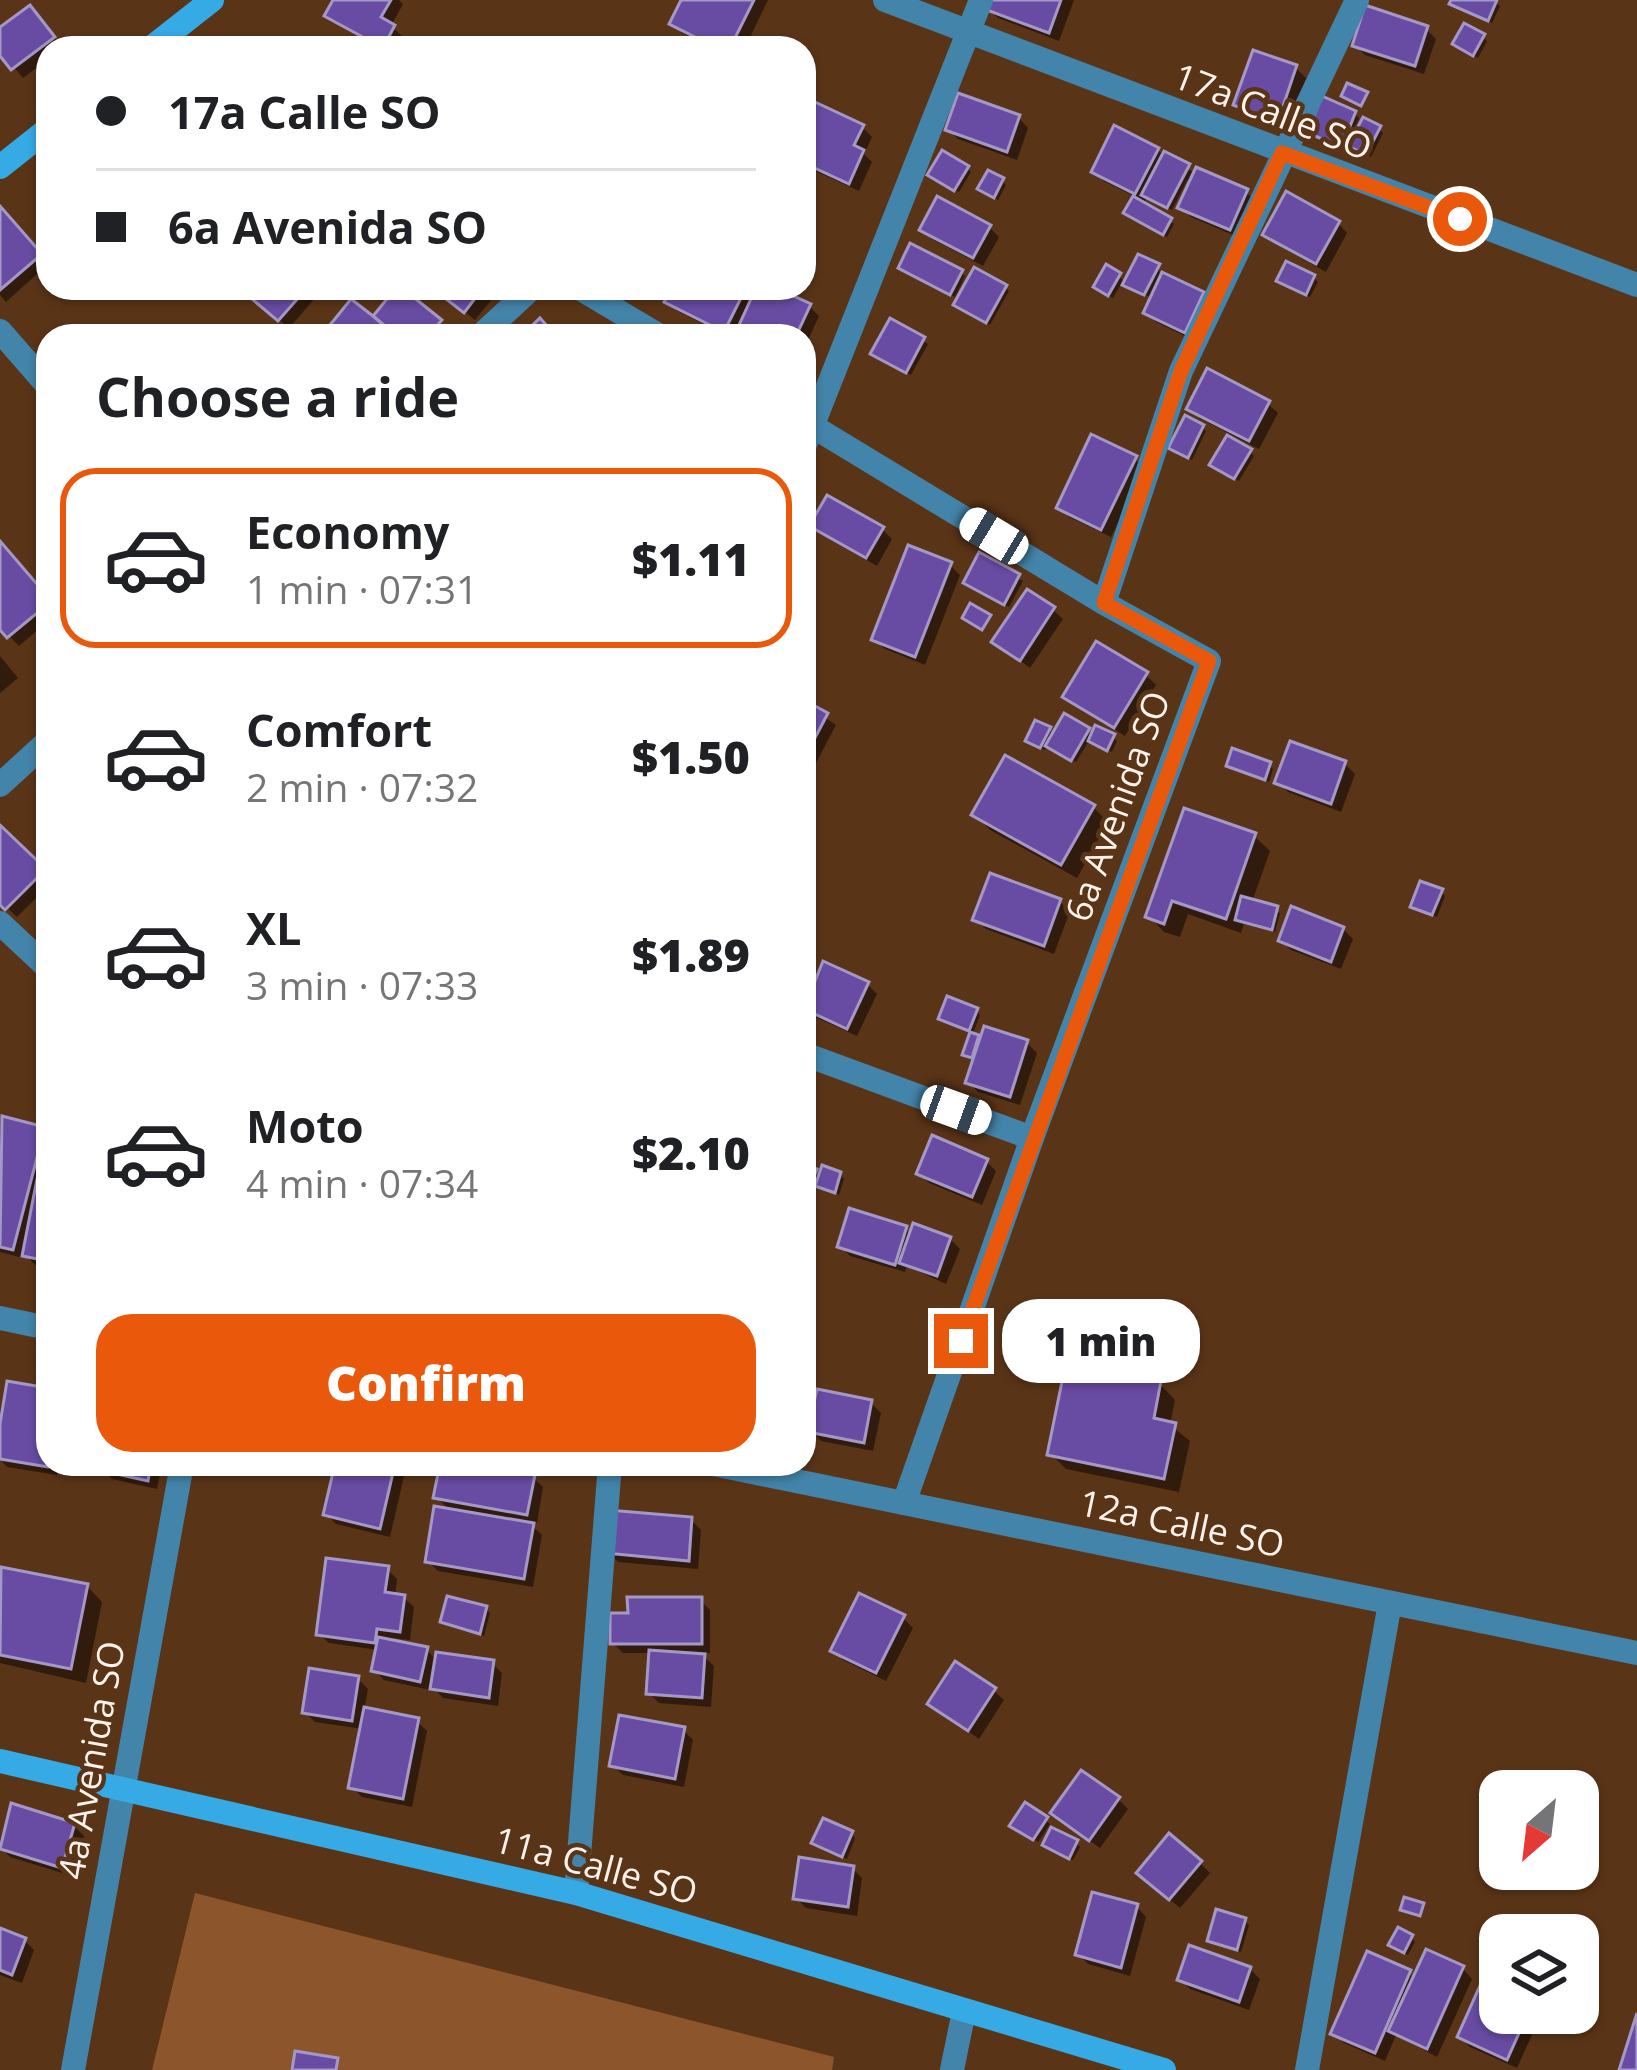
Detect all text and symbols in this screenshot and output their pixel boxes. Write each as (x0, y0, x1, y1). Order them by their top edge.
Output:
street label: 17a Calle SO (1167, 51, 1379, 171)
text: 17a Calle SO (168, 81, 441, 142)
route start (1433, 192, 1487, 246)
text: 6a Avenida SO (168, 196, 487, 257)
text: Choose a ride (96, 359, 459, 433)
text: Economy (246, 501, 449, 562)
car (954, 502, 1034, 570)
icon: car (102, 504, 210, 612)
text: $1.11 (632, 528, 750, 589)
text: 1 min · 07:31 (246, 562, 478, 615)
street label: 6a Avenida SO (1053, 684, 1181, 928)
text: Comfort (246, 699, 432, 760)
icon: car (102, 702, 210, 810)
text: $1.50 (632, 726, 750, 787)
text: 2 min · 07:32 (246, 760, 478, 813)
text: XL (246, 897, 301, 958)
icon: car (102, 900, 210, 1008)
text: $1.89 (632, 924, 750, 985)
text: 3 min · 07:33 (246, 958, 478, 1011)
car (916, 1081, 996, 1139)
text: Moto (246, 1095, 364, 1156)
icon: car (102, 1098, 210, 1206)
text: $2.10 (632, 1122, 750, 1183)
text: 4 min · 07:34 (246, 1156, 478, 1209)
callout: 1 min (1003, 1299, 1201, 1383)
button: Confirm (96, 1314, 756, 1452)
route end (934, 1314, 988, 1368)
text: 1 min (1046, 1314, 1156, 1367)
street label: 12a Calle SO (1075, 1477, 1289, 1569)
street label: 4a Avenida SO (46, 1637, 136, 1883)
north arrow (1479, 1770, 1599, 1890)
map controls (1479, 1770, 1599, 2034)
street label: 11a Calle SO (489, 1814, 703, 1916)
button: layers (1479, 1914, 1599, 2034)

